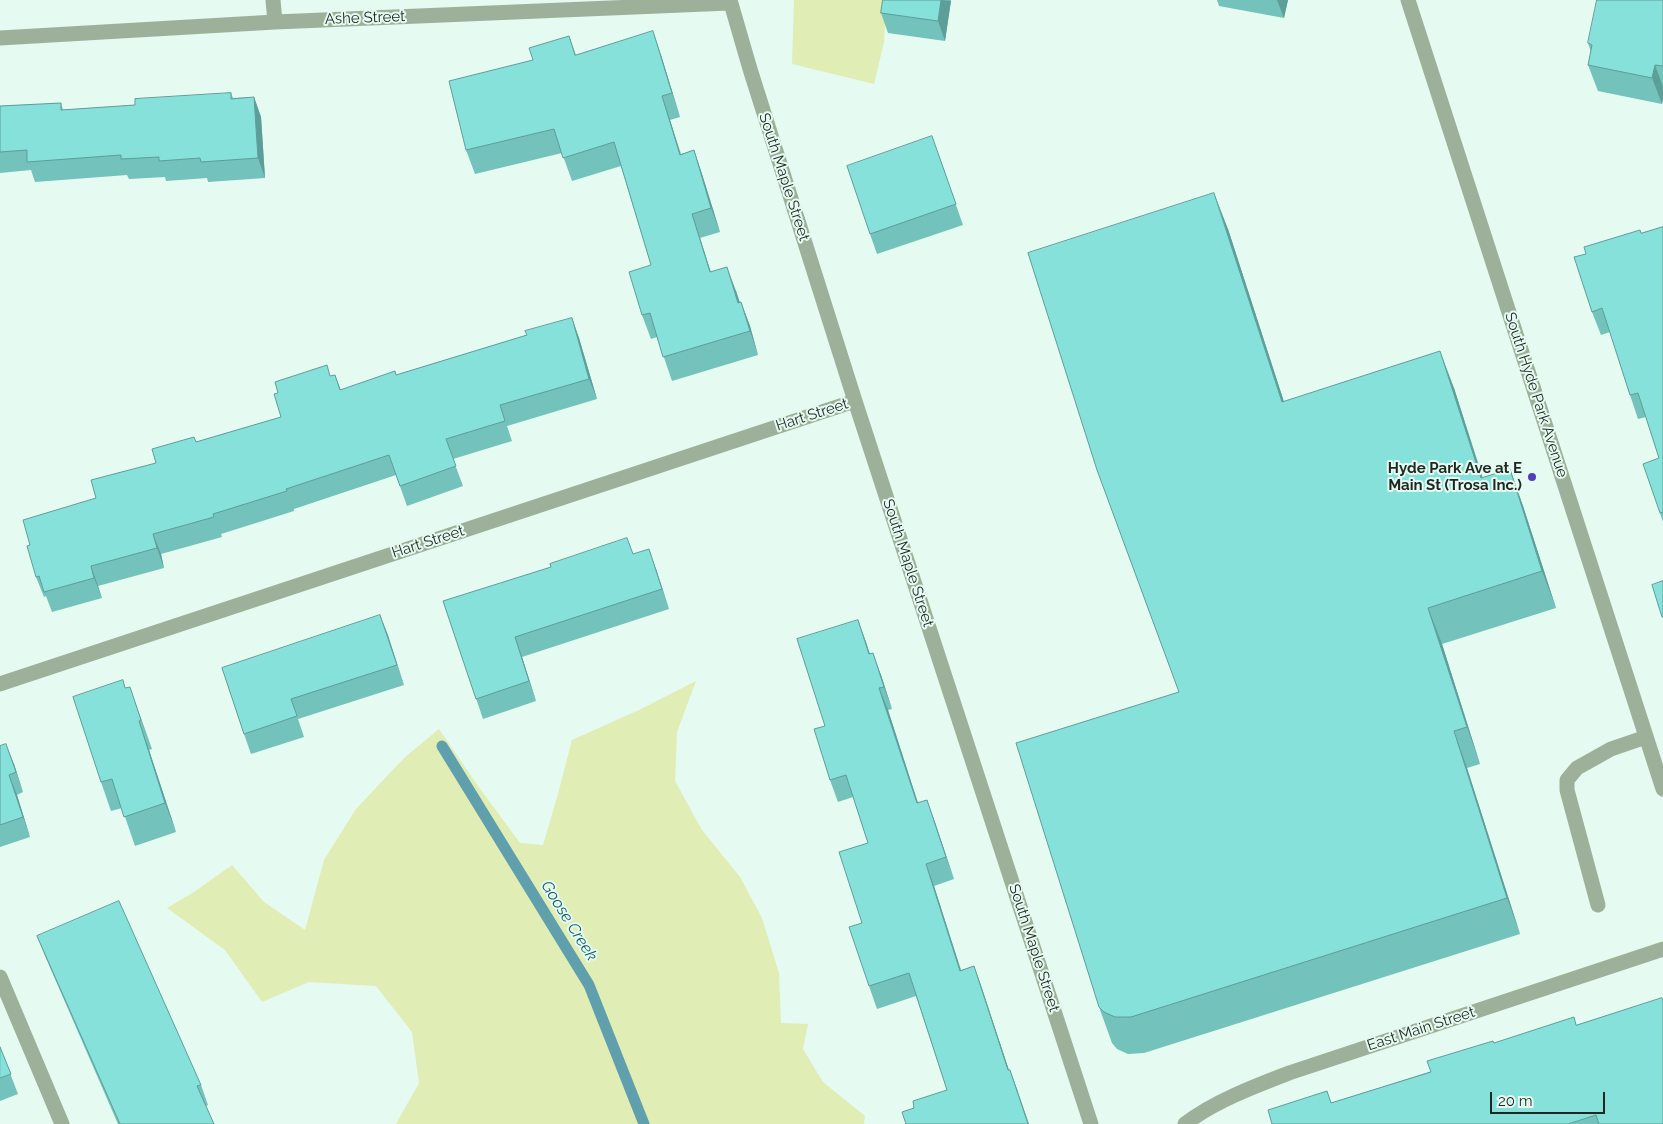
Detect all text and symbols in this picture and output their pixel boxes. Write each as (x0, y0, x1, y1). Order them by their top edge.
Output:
street label: Ashe Street (325, 8, 405, 28)
street label: South Maple Street (755, 111, 813, 243)
street label: South Hyde Park Avenue (1501, 310, 1571, 480)
street label: Hart Street (774, 395, 850, 435)
place label: Hyde Park Ave at E Main St (Trosa Inc.) (1388, 459, 1522, 494)
marker: Hyde Park Ave at E Main St (Trosa Inc.) (1526, 471, 1538, 483)
street label: South Maple Street (879, 497, 937, 629)
street label: Hart Street (390, 522, 466, 562)
water label: Goose Creek (537, 877, 601, 965)
street label: South Maple Street (1005, 882, 1063, 1014)
street label: East Main Street (1365, 1003, 1477, 1055)
scale bar (1493, 1082, 1608, 1114)
text: 20 m (1498, 1092, 1533, 1110)

